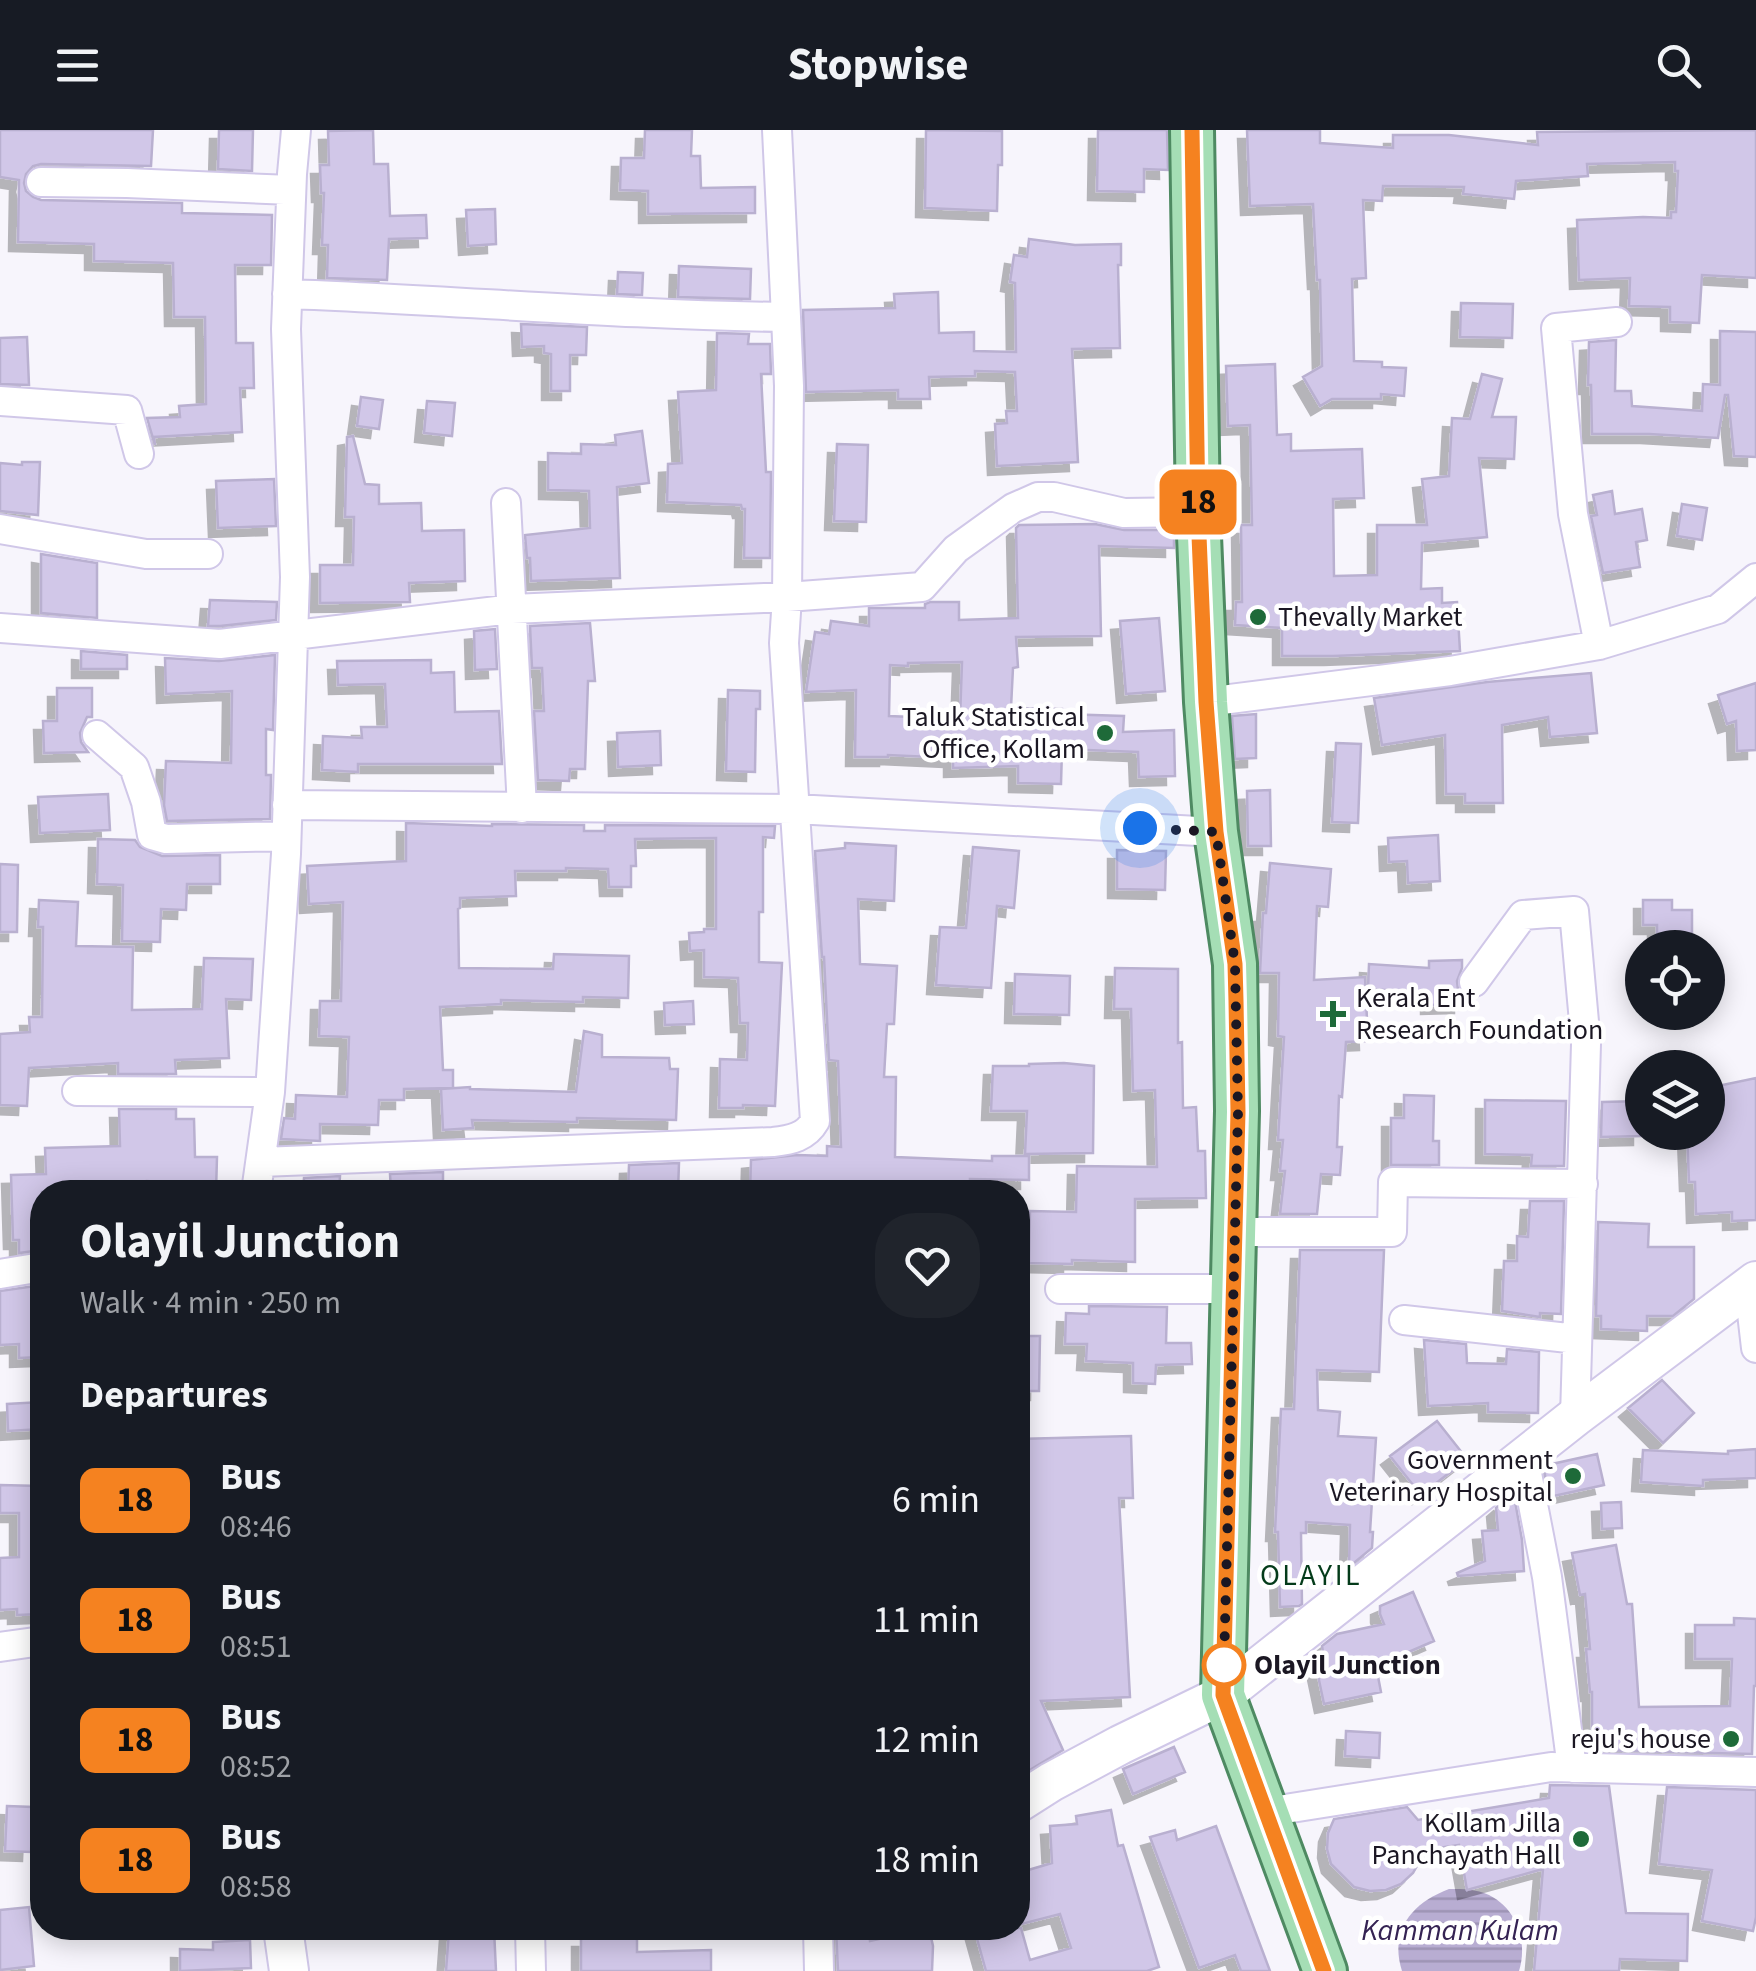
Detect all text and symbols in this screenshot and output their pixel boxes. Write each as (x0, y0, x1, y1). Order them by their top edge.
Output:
text: Stopwise (787, 33, 969, 97)
icon: menu (50, 38, 105, 93)
icon: search (1651, 38, 1706, 93)
line badge: 18 (1153, 470, 1243, 534)
text: 18 (1180, 477, 1216, 527)
place label: Thevally Market (1278, 597, 1463, 637)
marker: Thevally Market (1247, 606, 1269, 628)
place label: Taluk Statistical Office, Kollam (902, 697, 1085, 769)
marker: Taluk Statistical Office, Kollam (1094, 722, 1116, 744)
your location (1115, 803, 1165, 853)
map controls (1625, 930, 1725, 1150)
button: locate (1625, 930, 1725, 1030)
place label: Kerala Ent Research Foundation (1356, 978, 1603, 1050)
marker: Kerala Ent Research Foundation (1320, 1001, 1346, 1027)
button: layers (1625, 1050, 1725, 1150)
text: Olayil Junction (80, 1208, 400, 1276)
button: heart (875, 1213, 980, 1318)
text: Walk · 4 min · 250 m (80, 1280, 341, 1326)
text: Departures (80, 1368, 268, 1422)
place label: Government Veterinary Hospital (1330, 1440, 1554, 1512)
text: Bus (220, 1450, 281, 1504)
marker: Government Veterinary Hospital (1562, 1465, 1584, 1487)
text: 6 min (892, 1473, 980, 1527)
text: 18 (117, 1475, 153, 1525)
text: 08:46 (220, 1504, 292, 1550)
district label: OLAYIL (1260, 1554, 1362, 1597)
text: Bus (220, 1570, 281, 1624)
text: 11 min (873, 1593, 980, 1647)
text: 18 (117, 1595, 153, 1645)
text: 08:51 (220, 1624, 292, 1670)
marker: Olayil Junction (1203, 1644, 1245, 1686)
place label: Olayil Junction (1254, 1645, 1441, 1685)
text: Bus (220, 1690, 281, 1744)
text: 12 min (873, 1713, 980, 1767)
text: 18 (117, 1715, 153, 1765)
place label: reju's house (1571, 1719, 1711, 1759)
marker: reju's house (1720, 1728, 1742, 1750)
text: 08:52 (220, 1744, 292, 1790)
place label: Kollam Jilla Panchayath Hall (1372, 1803, 1561, 1875)
text: Bus (220, 1810, 281, 1864)
marker: Kollam Jilla Panchayath Hall (1570, 1828, 1592, 1850)
text: 18 min (873, 1833, 980, 1887)
text: 18 (117, 1835, 153, 1885)
text: 08:58 (220, 1864, 292, 1910)
water label: Kamman Kulam (1361, 1909, 1559, 1952)

